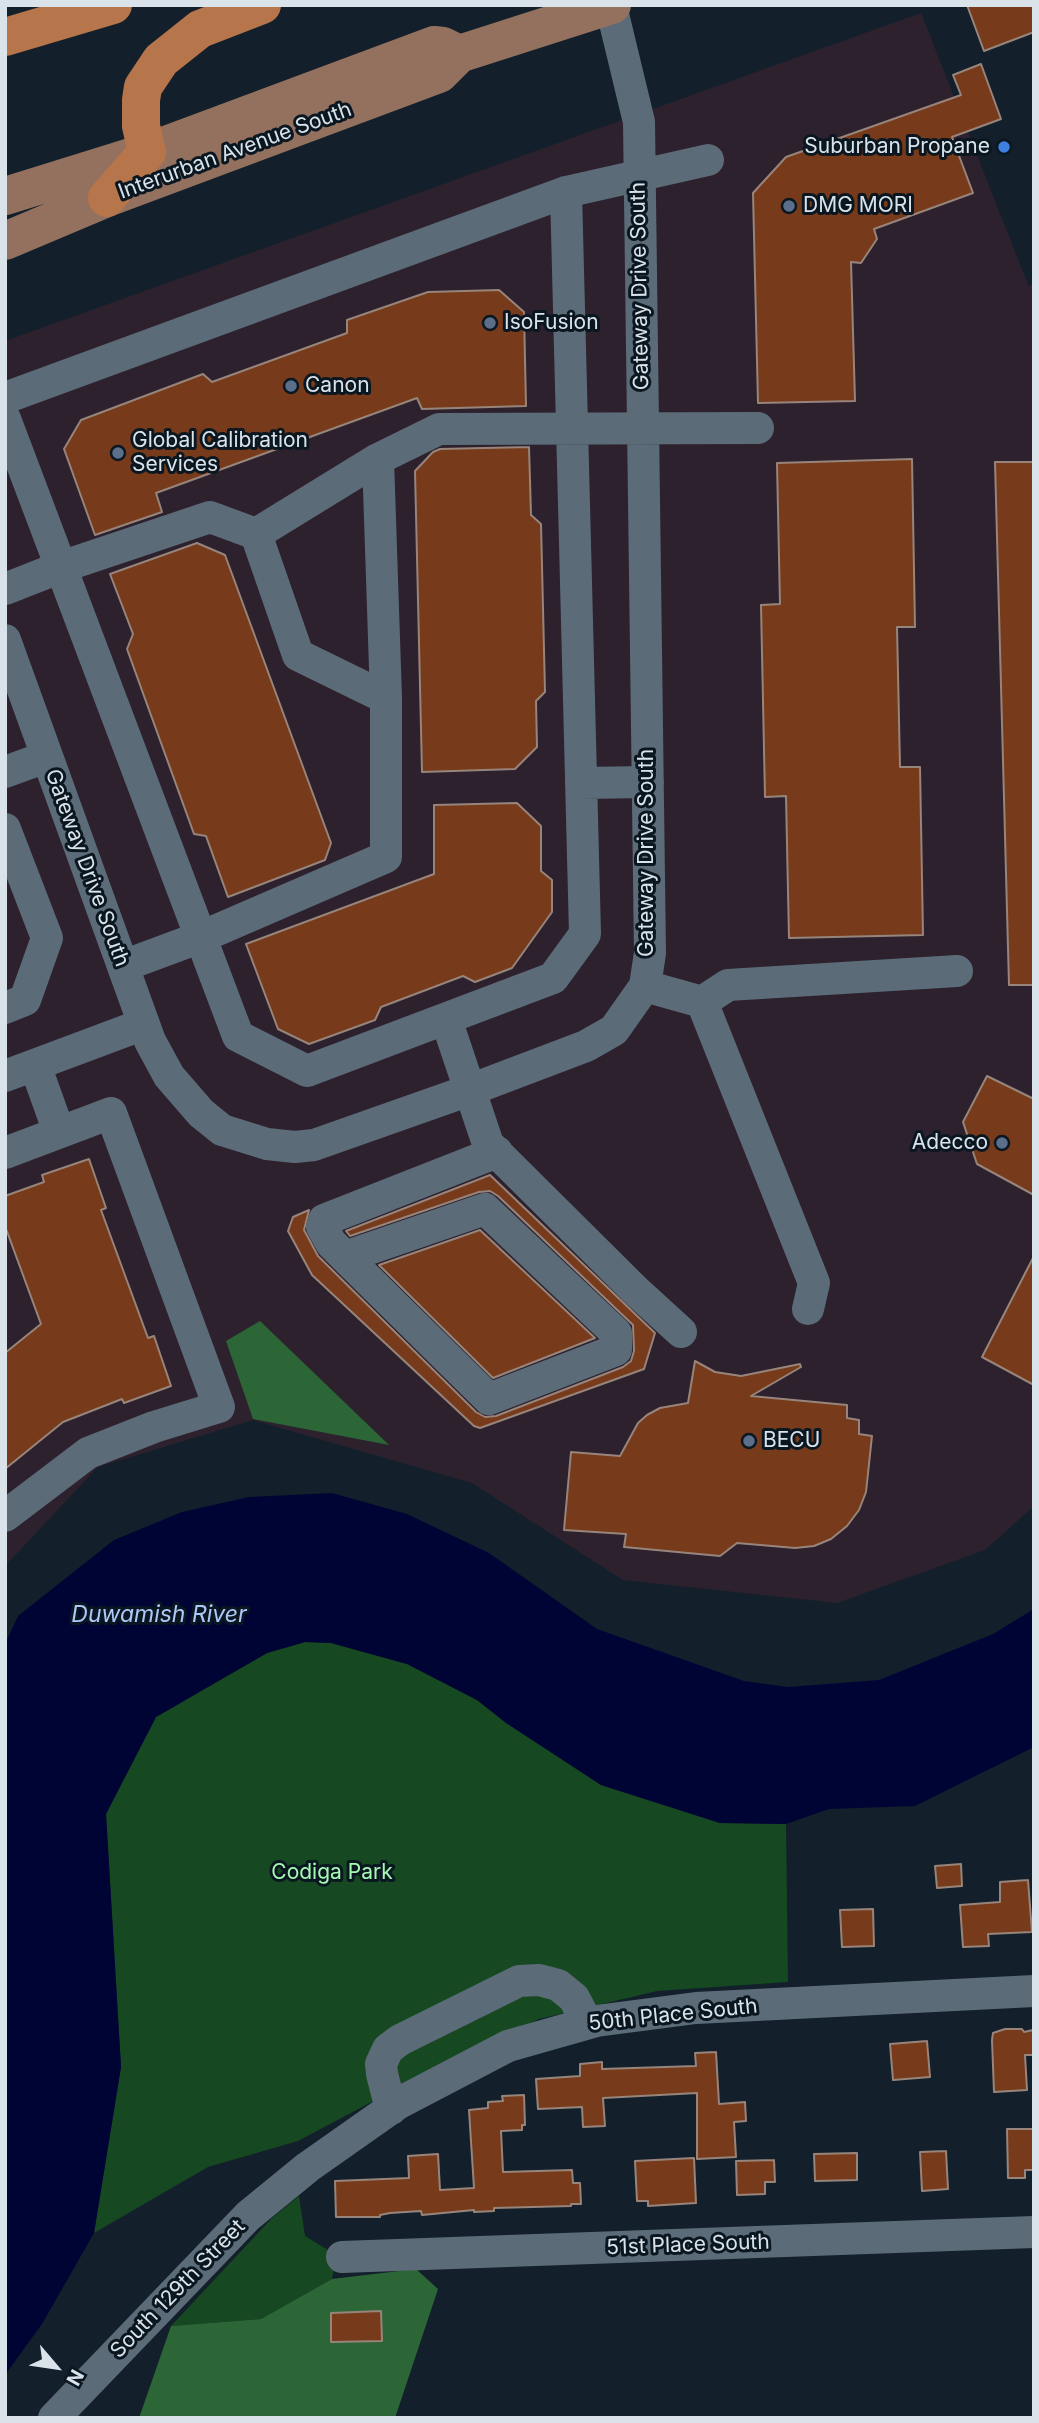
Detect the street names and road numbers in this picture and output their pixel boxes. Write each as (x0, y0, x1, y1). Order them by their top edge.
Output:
street label: Interurban Avenue South (115, 97, 355, 205)
street label: Gateway Drive South (626, 182, 654, 390)
street label: Gateway Drive South (634, 749, 660, 957)
street label: Gateway Drive South (40, 766, 134, 970)
street label: 50th Place South (587, 1994, 759, 2036)
street label: South 129th Street (105, 2214, 251, 2364)
street label: 51st Place South (606, 2230, 770, 2260)

